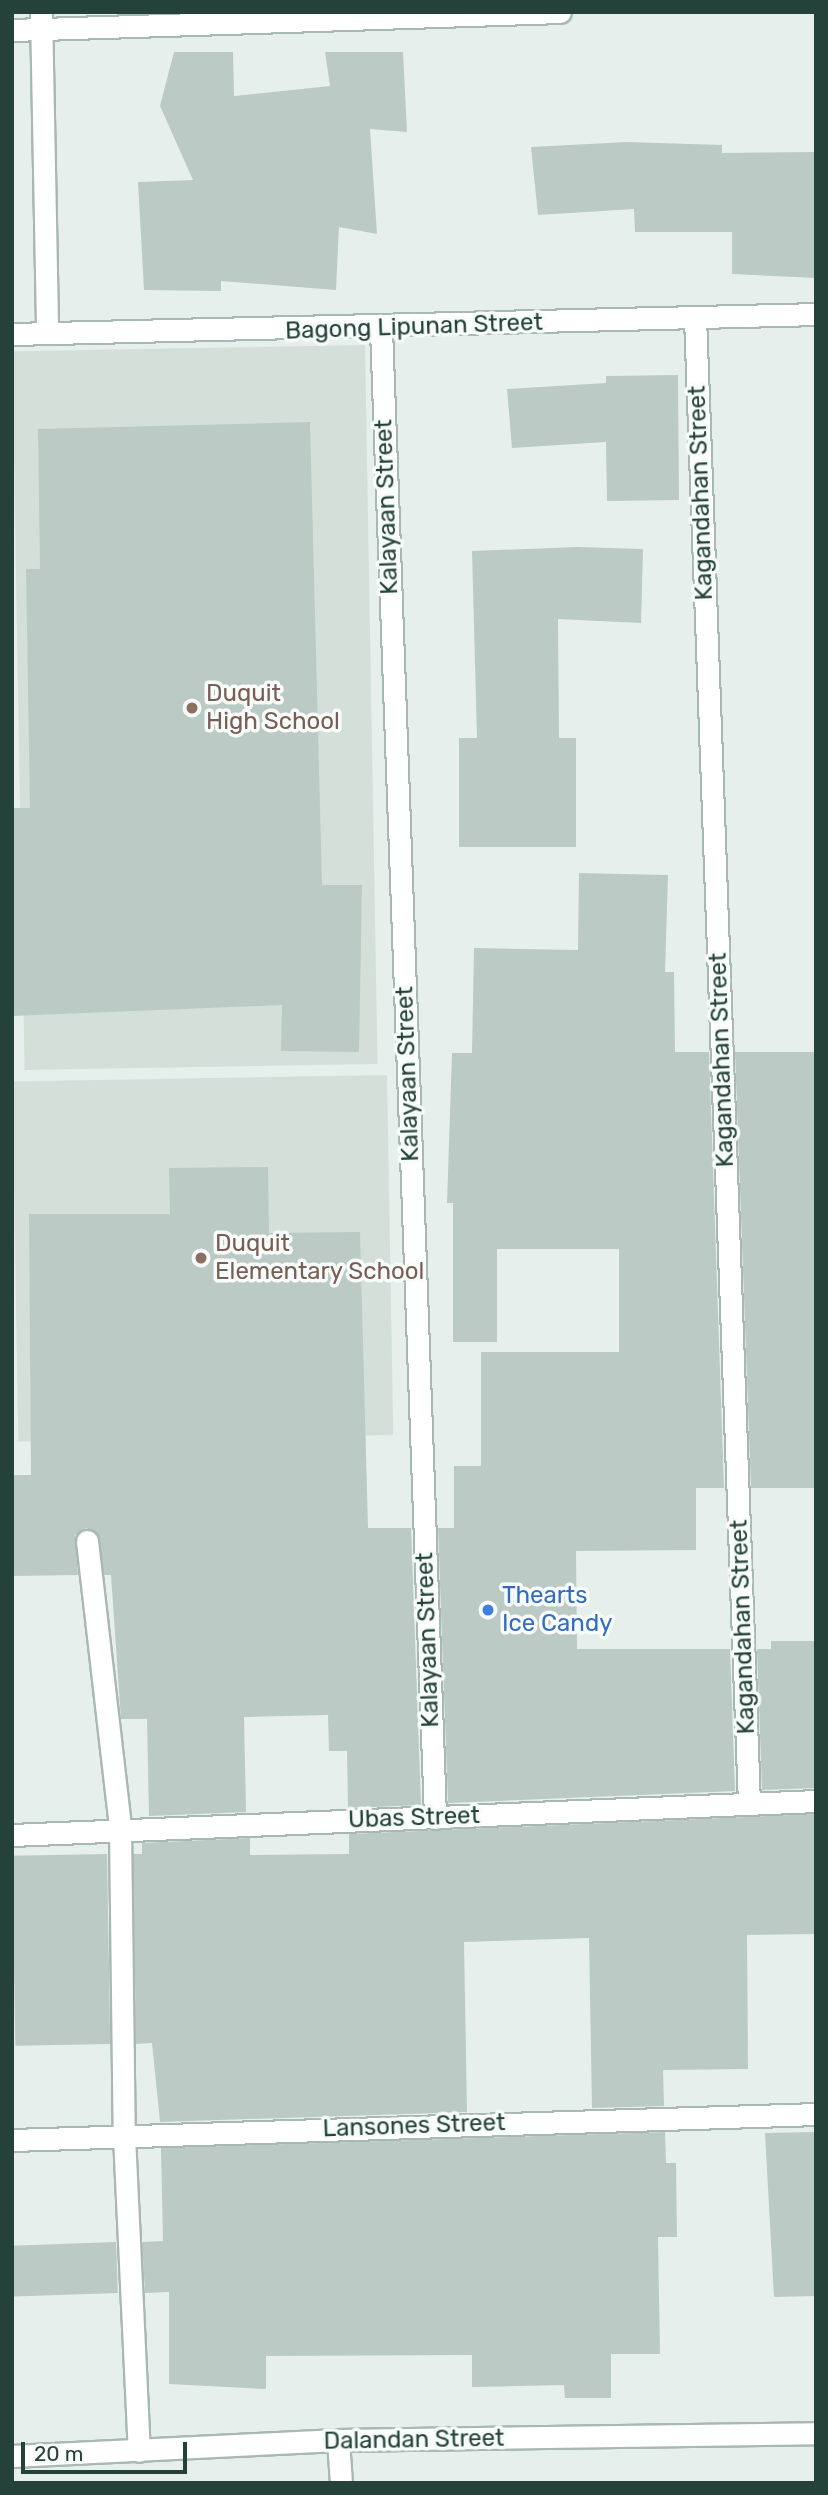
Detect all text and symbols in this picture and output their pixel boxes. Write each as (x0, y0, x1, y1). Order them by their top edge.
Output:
street label: Bagong Lipunan Street (285, 308, 543, 346)
street label: Kagandahan Street (683, 385, 719, 601)
street label: Kalayaan Street (370, 419, 404, 595)
place label: Duquit High School (206, 680, 340, 736)
marker: Duquit High School (184, 700, 200, 716)
street label: Kagandahan Street (704, 952, 740, 1168)
street label: Kalayaan Street (391, 986, 425, 1162)
place label: Duquit Elementary School (215, 1230, 425, 1286)
marker: Duquit Elementary School (193, 1250, 209, 1266)
street label: Kagandahan Street (725, 1519, 761, 1735)
street label: Kalayaan Street (411, 1552, 445, 1728)
place label: Thearts Ice Candy (502, 1582, 612, 1638)
marker: Thearts Ice Candy (480, 1602, 496, 1618)
street label: Ubas Street (348, 1801, 480, 1835)
street label: Lansones Street (322, 2108, 506, 2144)
street label: Dalandan Street (323, 2424, 505, 2456)
scale bar (24, 2428, 191, 2472)
text: 20 m (34, 2441, 83, 2466)

